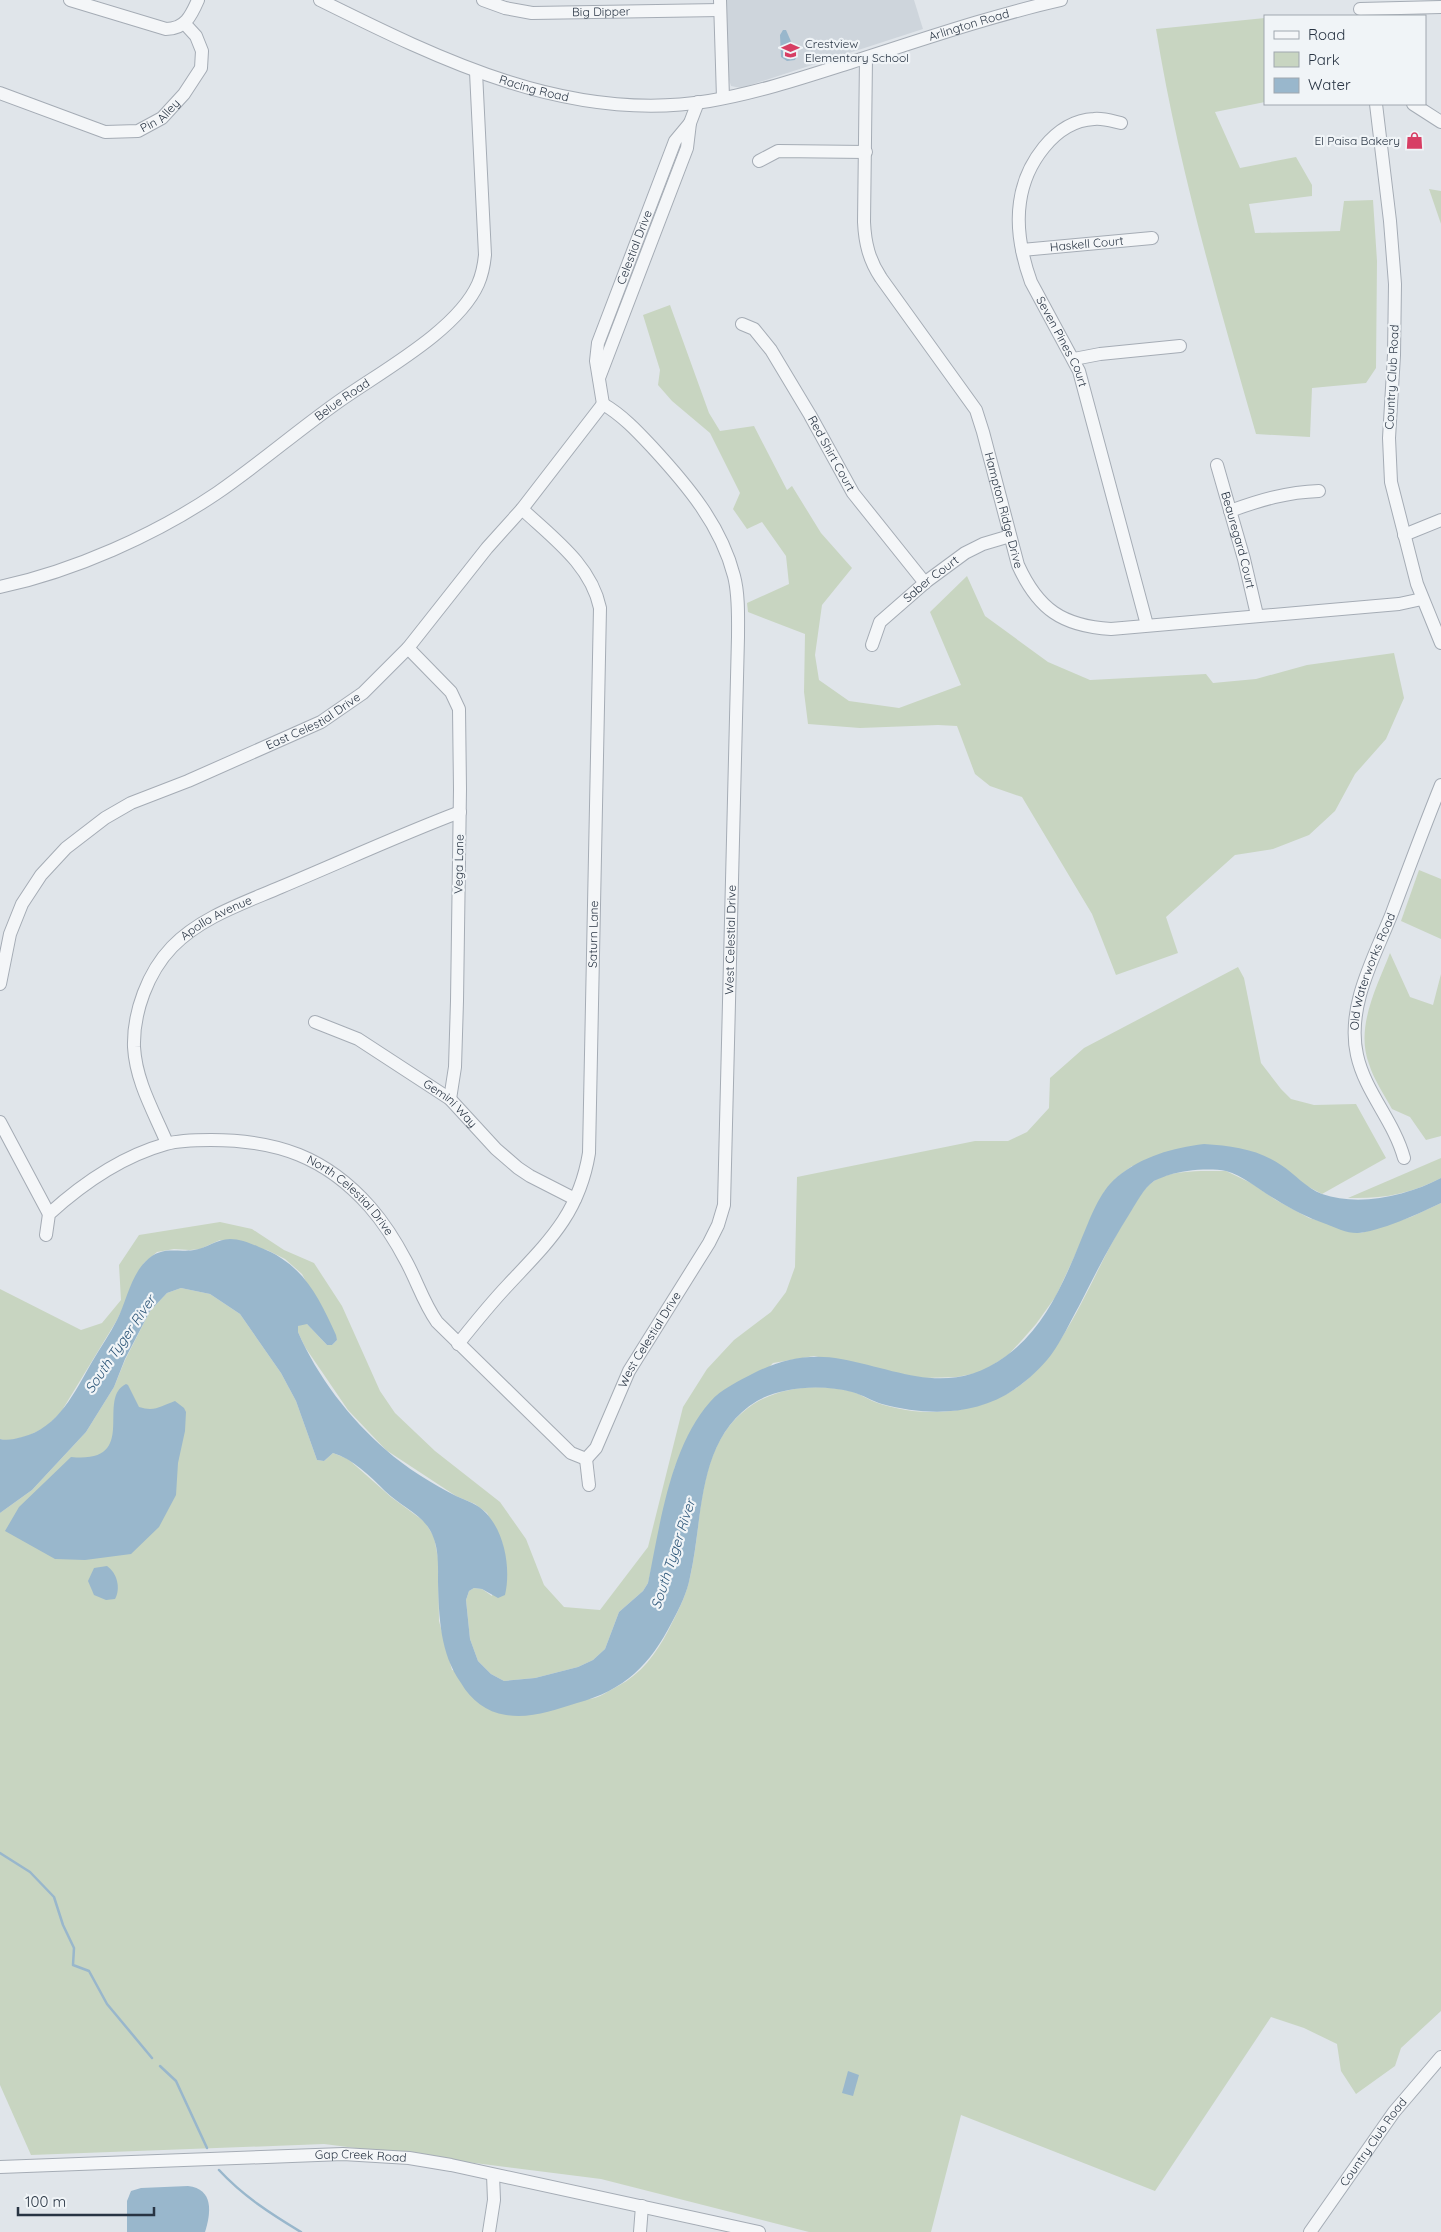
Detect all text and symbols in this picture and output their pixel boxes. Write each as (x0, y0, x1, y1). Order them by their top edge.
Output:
street label: Big Dipper (572, 3, 631, 19)
street label: Arlington Road (927, 5, 1011, 44)
legend (1264, 15, 1426, 105)
text: Road (1308, 25, 1345, 44)
place label: Crestview Elementary School (805, 36, 909, 65)
school or university icon: Crestview Elementary School (781, 41, 801, 61)
text: Park (1308, 50, 1340, 69)
street label: Racing Road (497, 71, 570, 104)
text: Water (1308, 75, 1351, 94)
street label: Pin Alley (137, 96, 183, 135)
shop icon: El Paisa Bakery (1404, 131, 1424, 151)
place label: El Paisa Bakery (1314, 133, 1400, 148)
street label: Celestial Drive (613, 208, 655, 287)
street label: Haskell Court (1049, 233, 1124, 254)
street label: Seven Pines Court (1033, 294, 1091, 388)
street label: Country Club Road (1381, 324, 1402, 430)
street label: Belue Road (311, 375, 372, 424)
street label: Red Shirt Court (805, 413, 859, 494)
street label: Hampton Ridge Drive (982, 450, 1027, 570)
street label: Beauregard Court (1218, 490, 1259, 590)
street label: Saber Court (900, 552, 961, 605)
street label: East Celestial Drive (263, 689, 363, 753)
street label: Vega Lane (450, 834, 467, 894)
street label: West Celestial Drive (721, 884, 739, 995)
street label: Apollo Avenue (177, 892, 254, 943)
street label: Saturn Lane (585, 900, 601, 968)
street label: Old Waterworks Road (1347, 911, 1398, 1031)
street label: Gemini Way (421, 1076, 481, 1131)
street label: North Celestial Drive (305, 1151, 397, 1238)
street label: West Celestial Drive (615, 1288, 684, 1390)
water label: South Tyger River (81, 1290, 160, 1396)
water label: South Tyger River (647, 1495, 700, 1611)
street label: Country Club Road (1336, 2094, 1410, 2189)
street label: Gap Creek Road (315, 2146, 407, 2165)
scale bar (18, 2184, 154, 2216)
text: 100 m (25, 2192, 66, 2211)

